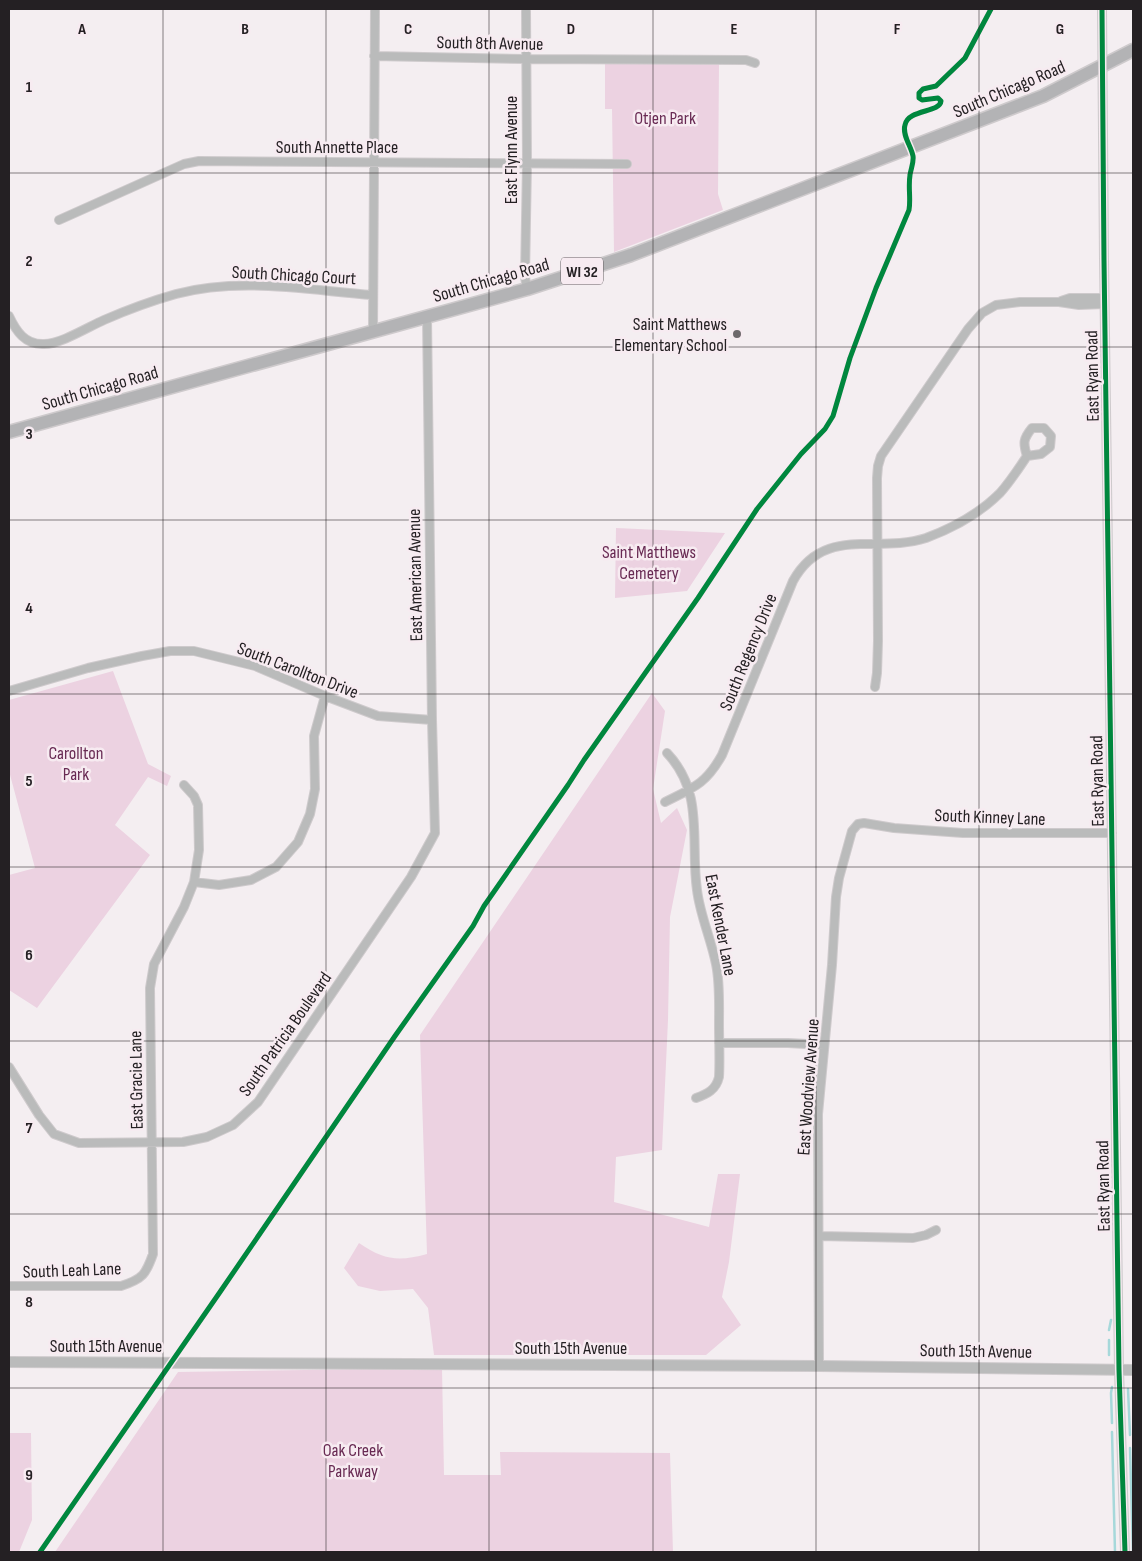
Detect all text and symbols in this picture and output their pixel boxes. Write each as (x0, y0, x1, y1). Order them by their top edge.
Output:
text: A (77, 20, 86, 39)
text: B (241, 20, 249, 39)
text: C (404, 20, 412, 39)
text: D (567, 20, 575, 39)
text: E (731, 20, 738, 39)
text: F (894, 20, 901, 39)
text: G (1056, 20, 1064, 39)
street label: South 8th Avenue (436, 32, 544, 55)
street label: South Chicago Road (950, 56, 1068, 123)
text: 1 (26, 78, 33, 97)
street label: East Flynn Avenue (501, 96, 522, 204)
park label: Otjen Park (634, 108, 696, 129)
street label: South Annette Place (276, 137, 398, 158)
text: 2 (25, 252, 33, 271)
street label: South Chicago Road (431, 254, 552, 307)
road number: WI 32 (561, 258, 603, 284)
street label: South Chicago Court (231, 262, 357, 289)
place label: Saint Matthews Elementary School (614, 314, 727, 356)
marker: Saint Matthews Elementary School (731, 328, 743, 340)
street label: East Ryan Road (1081, 330, 1104, 422)
street label: South Chicago Road (40, 362, 161, 415)
text: 3 (25, 425, 33, 444)
street label: East American Avenue (404, 508, 427, 642)
park label: Saint Matthews Cemetery (602, 542, 696, 584)
street label: South Regency Drive (715, 591, 782, 714)
text: 4 (25, 599, 33, 618)
street label: South Carollton Drive (234, 638, 361, 703)
street label: East Ryan Road (1086, 735, 1109, 827)
park label: Carollton Park (49, 743, 103, 785)
text: 5 (25, 772, 33, 791)
street label: South Kinney Lane (934, 805, 1046, 830)
street label: East Kender Lane (700, 873, 741, 978)
text: 6 (25, 946, 33, 965)
street label: South Patricia Boulevard (235, 968, 336, 1100)
street label: East Woodview Avenue (793, 1018, 824, 1156)
street label: East Gracie Lane (125, 1030, 148, 1130)
text: 7 (26, 1119, 33, 1138)
street label: East Ryan Road (1092, 1140, 1115, 1232)
street label: South Leah Lane (22, 1258, 122, 1283)
text: 8 (25, 1293, 33, 1312)
street label: South 15th Avenue (50, 1336, 162, 1357)
street label: South 15th Avenue (515, 1338, 627, 1359)
street label: South 15th Avenue (920, 1340, 1032, 1363)
park label: Oak Creek Parkway (323, 1440, 383, 1482)
text: 9 (25, 1466, 33, 1485)

